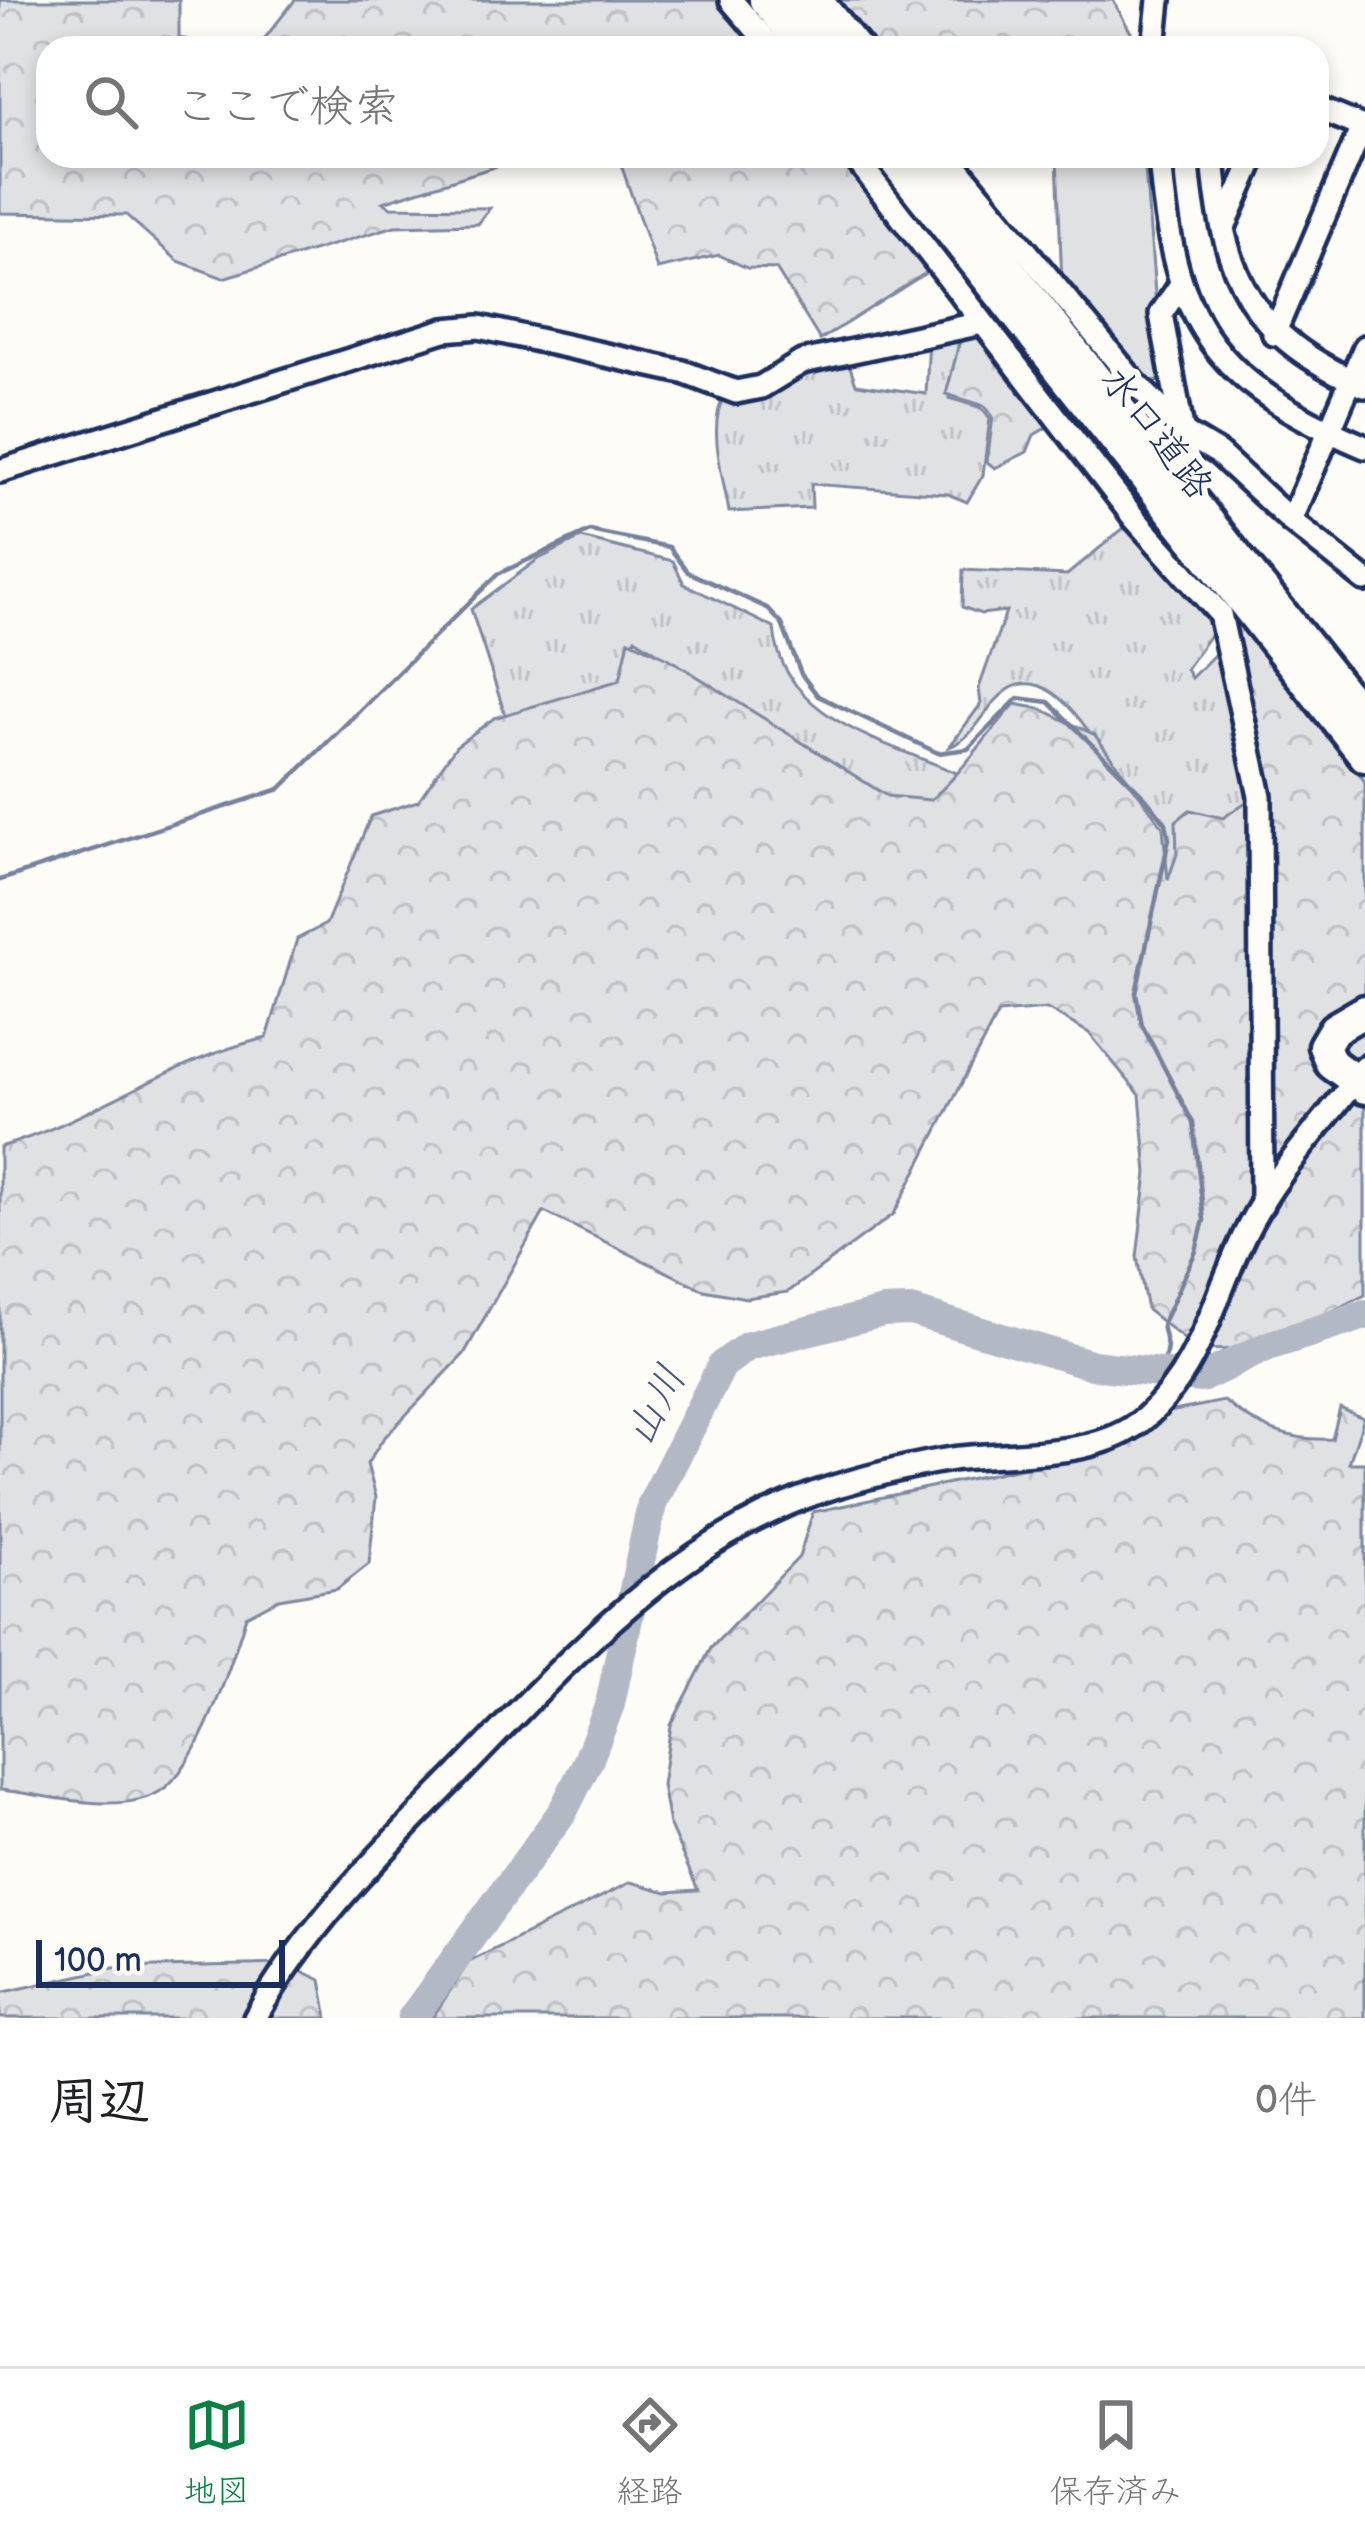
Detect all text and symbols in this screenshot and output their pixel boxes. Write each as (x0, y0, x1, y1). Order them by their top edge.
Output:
search box (36, 36, 1329, 168)
icon: search (78, 69, 144, 135)
text: ここで検索 (174, 80, 399, 135)
street label: 水口道路 (1089, 358, 1223, 509)
water label: 山川 (614, 1357, 698, 1455)
scale bar (36, 1934, 285, 1987)
text: 100 m (54, 1941, 142, 1981)
text: 周辺 (48, 2072, 150, 2133)
text: 0件 (1255, 2078, 1317, 2125)
tab: 地図 (184, 2392, 250, 2512)
tab: 経路 (617, 2392, 683, 2512)
tab: 保存済み (1050, 2392, 1182, 2512)

